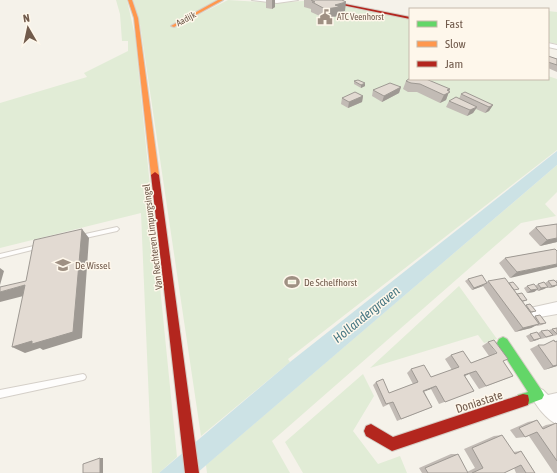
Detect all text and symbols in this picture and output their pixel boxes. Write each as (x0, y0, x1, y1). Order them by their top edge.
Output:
north arrow (8, 8, 48, 48)
public building icon: ATC Veenhorst (316, 8, 334, 26)
legend (409, 8, 549, 80)
street label: Aadijk (174, 10, 198, 28)
text: N (22, 12, 31, 25)
place label: ATC Veenhorst (337, 12, 384, 22)
text: Fast (445, 17, 463, 31)
text: Slow (445, 37, 466, 51)
text: Jam (445, 57, 463, 71)
street label: Van Rechteren Limpurgsingel (141, 183, 164, 290)
school or university icon: De Wissel (54, 256, 72, 274)
place label: De Wissel (75, 260, 111, 271)
sports icon: De Schelfhorst (283, 273, 301, 291)
place label: De Schelfhorst (304, 277, 357, 288)
water label: Hollandergraven (330, 283, 403, 346)
street label: Doniastate (454, 388, 504, 416)

